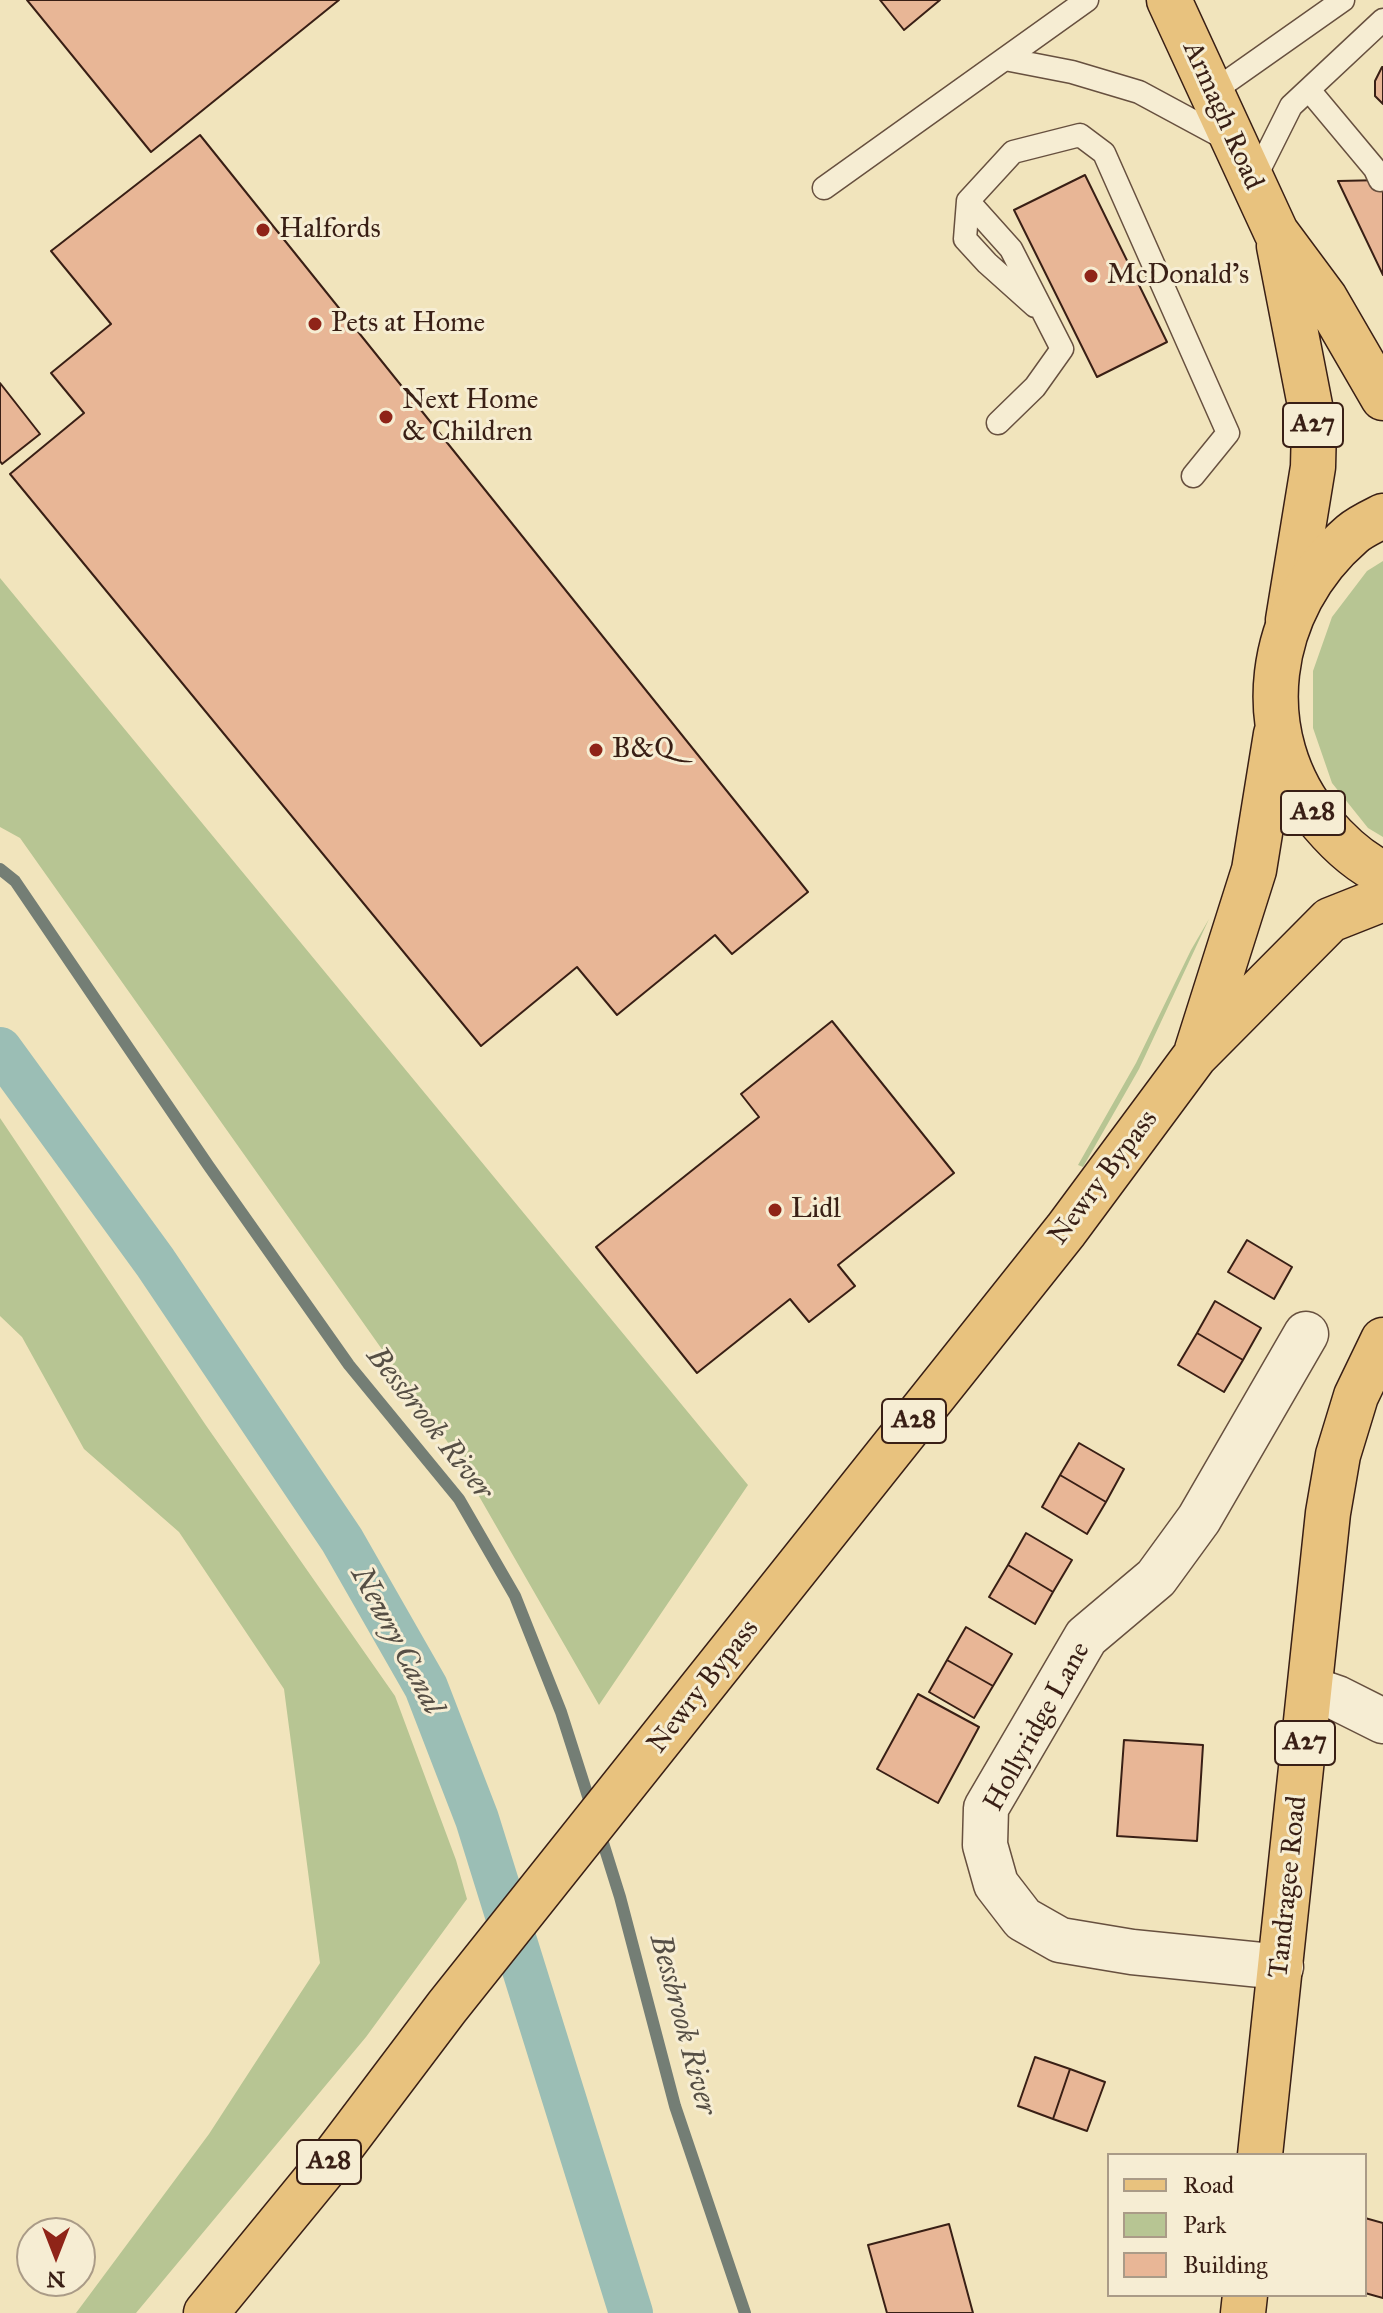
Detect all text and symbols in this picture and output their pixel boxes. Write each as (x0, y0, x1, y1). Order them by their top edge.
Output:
street label: Armagh Road (1174, 37, 1270, 195)
place label: Halfords (279, 213, 381, 247)
marker: Halfords (254, 221, 272, 239)
place label: McDonald's (1107, 259, 1249, 293)
marker: McDonald's (1082, 267, 1100, 285)
place label: Pets at Home (331, 307, 485, 341)
marker: Pets at Home (306, 315, 324, 333)
place label: Next Home & Children (402, 384, 538, 450)
road number: A27 (1283, 403, 1343, 447)
marker: Next Home & Children (377, 408, 395, 426)
place label: B&Q (612, 733, 674, 767)
marker: B&Q (587, 741, 605, 759)
road number: A28 (1281, 791, 1345, 835)
street label: Newry Bypass (1042, 1104, 1166, 1252)
place label: Lidl (791, 1193, 841, 1227)
marker: Lidl (766, 1201, 784, 1219)
water label: Bessbrook River (358, 1340, 500, 1508)
road number: A28 (882, 1399, 946, 1443)
water label: Newry Canal (342, 1561, 450, 1721)
street label: Newry Bypass (641, 1613, 767, 1761)
street label: Hollyridge Lane (978, 1637, 1098, 1817)
road number: A27 (1275, 1721, 1335, 1765)
street label: Tandragee Road (1263, 1794, 1315, 1980)
water label: Bessbrook River (641, 1931, 723, 2119)
road number: A28 (297, 2140, 361, 2184)
legend (1107, 2153, 1367, 2297)
text: Road (1183, 2170, 1234, 2200)
text: Park (1183, 2210, 1226, 2240)
north arrow (16, 2217, 96, 2297)
text: Building (1183, 2250, 1268, 2280)
text: N (47, 2266, 65, 2293)

